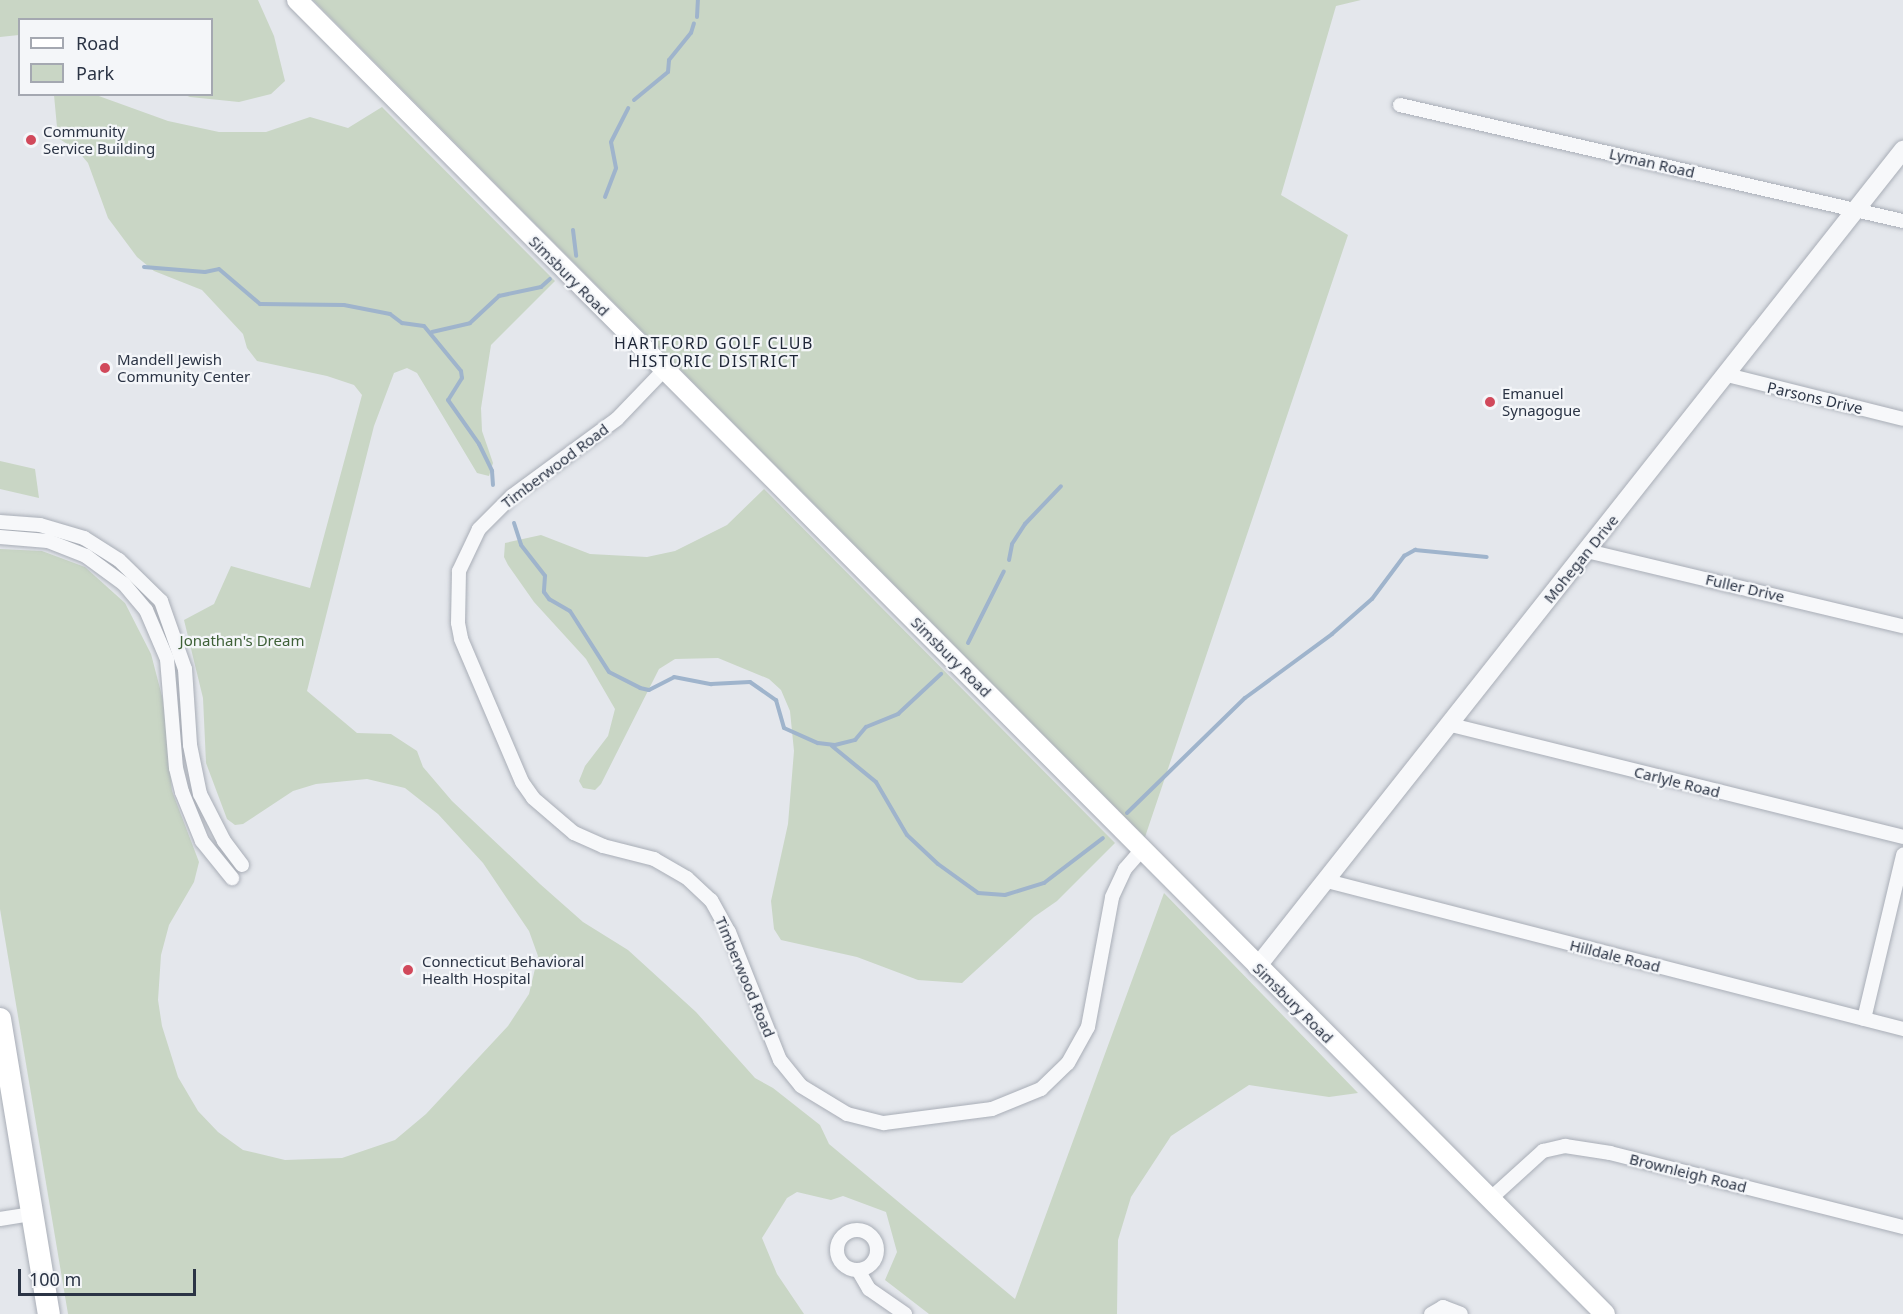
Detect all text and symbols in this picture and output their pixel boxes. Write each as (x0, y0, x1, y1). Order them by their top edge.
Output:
legend (18, 18, 213, 96)
text: Road (76, 31, 119, 55)
text: Park (76, 61, 114, 85)
place label: Community Service Building (43, 122, 155, 157)
marker: Community Service Building (24, 133, 38, 147)
street label: Lyman Road (1608, 144, 1696, 182)
street label: Simsbury Road (525, 232, 613, 320)
district label: HARTFORD GOLF CLUB HISTORIC DISTRICT (614, 333, 814, 371)
place label: Mandell Jewish Community Center (117, 350, 250, 385)
marker: Mandell Jewish Community Center (98, 361, 112, 375)
street label: Parsons Drive (1766, 378, 1864, 418)
place label: Emanuel Synagogue (1502, 384, 1581, 419)
marker: Emanuel Synagogue (1483, 395, 1497, 409)
street label: Timberwood Road (498, 420, 612, 512)
street label: Mohegan Drive (1540, 511, 1622, 607)
street label: Fuller Drive (1704, 570, 1786, 606)
street label: Simsbury Road (907, 613, 995, 701)
park label: Jonathan's Dream (180, 632, 304, 650)
street label: Carlyle Road (1632, 763, 1722, 801)
street label: Timberwood Road (711, 914, 779, 1040)
street label: Hilldale Road (1568, 936, 1662, 976)
place label: Connecticut Behavioral Health Hospital (422, 952, 584, 987)
street label: Simsbury Road (1249, 959, 1337, 1047)
marker: Connecticut Behavioral Health Hospital (399, 961, 417, 979)
street label: Brownleigh Road (1628, 1150, 1748, 1196)
scale bar (21, 1257, 200, 1295)
text: 100 m (29, 1267, 81, 1291)

